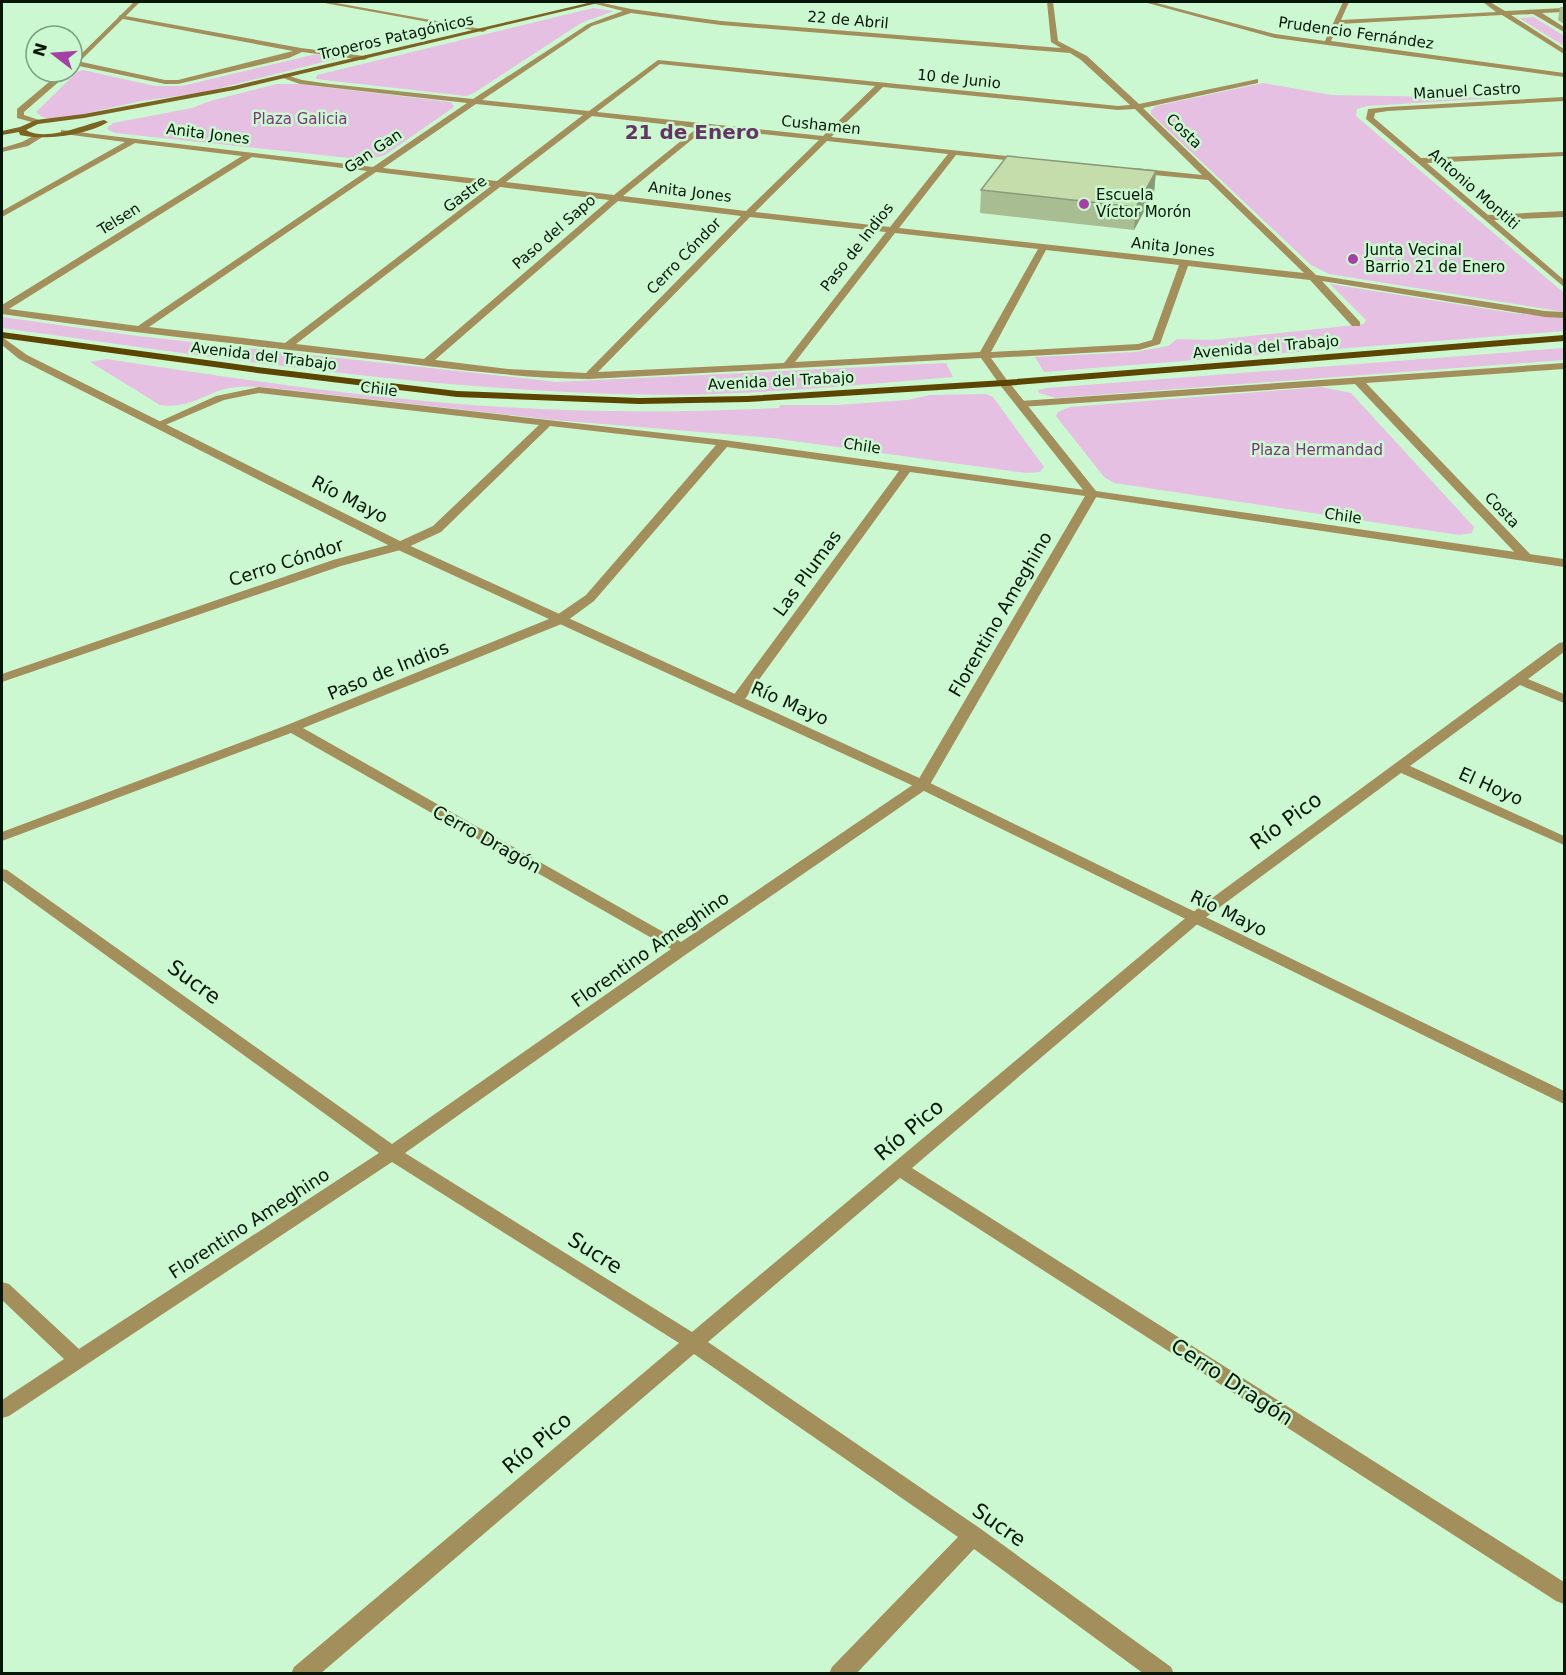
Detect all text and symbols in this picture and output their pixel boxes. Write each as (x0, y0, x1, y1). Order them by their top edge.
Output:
street label: 22 de Abril (807, 7, 889, 33)
street label: Troperos Patagónicos (316, 10, 475, 64)
street label: Prudencio Fernández (1277, 13, 1435, 53)
north arrow (24, 24, 84, 84)
text: N (29, 41, 51, 59)
street label: 10 de Junio (916, 66, 1002, 92)
street label: Manuel Castro (1413, 79, 1521, 103)
park label: Plaza Galicia (253, 110, 348, 128)
street label: Costa (1162, 110, 1206, 152)
street label: Cushamen (780, 112, 862, 138)
street label: Anita Jones (165, 120, 251, 148)
district label: 21 de Enero (625, 120, 759, 144)
street label: Gan Gan (341, 125, 405, 177)
street label: Antonio Montiti (1425, 145, 1523, 233)
street label: Gastre (440, 172, 490, 216)
street label: Anita Jones (647, 178, 733, 206)
place label: Escuela Víctor Morón (1096, 186, 1191, 221)
street label: Paso del Sapo (509, 191, 599, 273)
marker: Escuela Víctor Morón (1077, 197, 1091, 211)
street label: Telsen (94, 199, 144, 239)
street label: Paso de Indios (817, 199, 897, 295)
street label: Cerro Cóndor (643, 213, 726, 298)
street label: Anita Jones (1130, 234, 1216, 260)
place label: Junta Vecinal Barrio 21 de Enero (1364, 241, 1505, 276)
marker: Junta Vecinal Barrio 21 de Enero (1346, 252, 1360, 266)
street label: Avenida del Trabajo (1192, 332, 1340, 362)
street label: Avenida del Trabajo (190, 338, 338, 374)
street label: Avenida del Trabajo (707, 368, 855, 394)
street label: Chile (359, 378, 399, 400)
street label: Chile (842, 434, 882, 458)
park label: Plaza Hermandad (1251, 441, 1383, 459)
street label: Río Mayo (308, 471, 392, 527)
street label: Costa (1481, 488, 1523, 532)
street label: Chile (1323, 504, 1363, 528)
street label: Las Plumas (769, 526, 845, 620)
street label: Florentino Ameghino (944, 528, 1056, 700)
street label: Cerro Cóndor (226, 533, 347, 590)
street label: Paso de Indios (324, 636, 452, 704)
street label: Río Mayo (748, 677, 832, 729)
street label: El Hoyo (1456, 763, 1526, 809)
street label: Río Pico (1246, 787, 1326, 855)
street label: Cerro Dragón (429, 801, 545, 877)
street label: Río Mayo (1187, 885, 1271, 941)
street label: Florentino Ameghino (567, 887, 733, 1011)
street label: Sucre (163, 955, 225, 1009)
street label: Río Pico (870, 1094, 948, 1166)
street label: Florentino Ameghino (165, 1163, 333, 1283)
street label: Sucre (564, 1227, 626, 1279)
street label: Cerro Dragón (1166, 1334, 1298, 1430)
street label: Río Pico (498, 1407, 576, 1479)
street label: Sucre (968, 1498, 1030, 1552)

